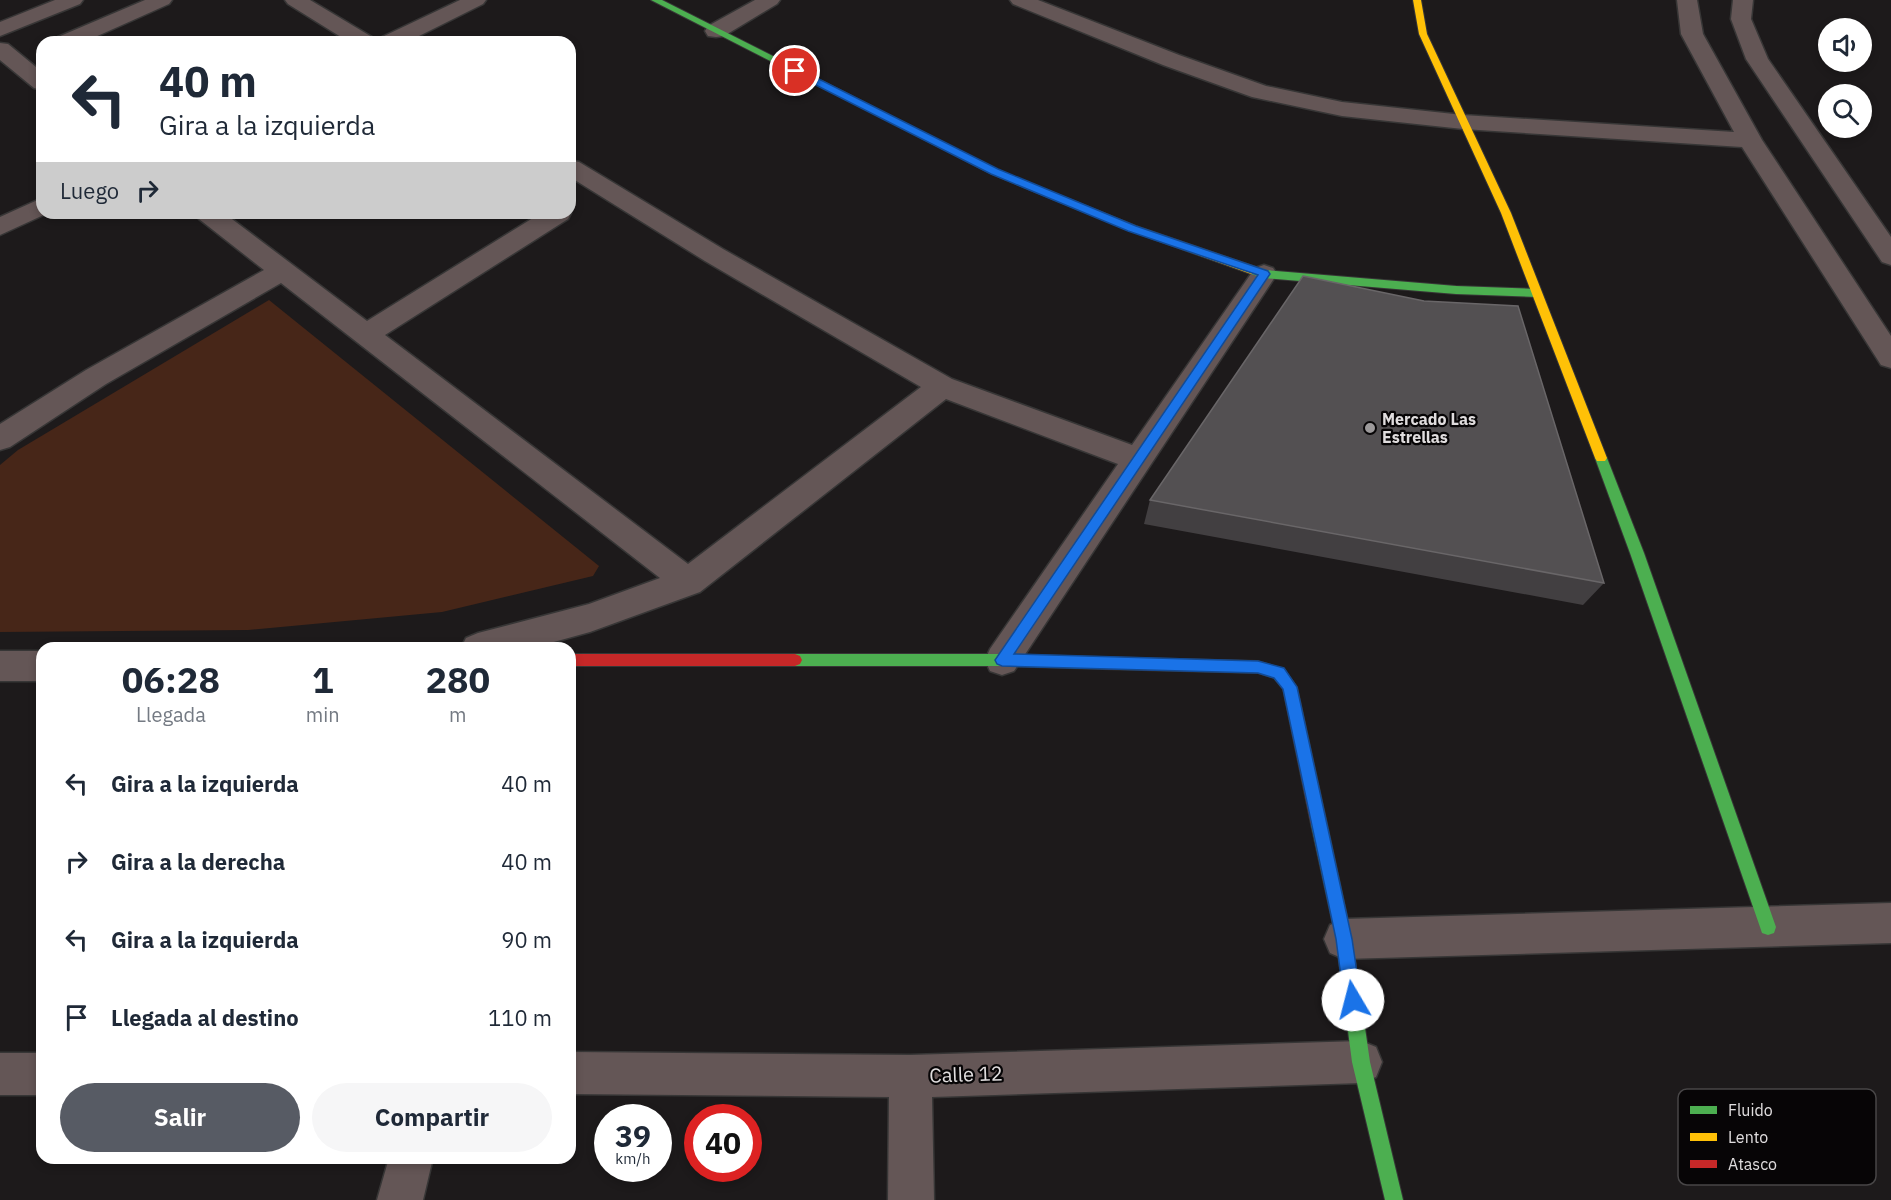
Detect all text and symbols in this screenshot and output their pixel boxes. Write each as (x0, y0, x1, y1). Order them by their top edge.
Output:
map controls (1818, 18, 1872, 138)
button: sound (1818, 18, 1872, 72)
pin (769, 45, 820, 96)
text: 40 m (159, 54, 257, 109)
icon: arrive (778, 54, 811, 87)
icon: left (60, 60, 138, 138)
button: search (1818, 84, 1872, 138)
text: Gira a la izquierda (159, 107, 375, 142)
icon: right (131, 174, 164, 207)
text: Luego (60, 176, 119, 205)
place label: Mercado Las Estrellas (1382, 409, 1476, 447)
marker: Mercado Las Estrellas (1363, 421, 1377, 435)
text: 06:28 (122, 656, 220, 703)
text: 1 (312, 656, 334, 703)
text: 280 (425, 656, 490, 703)
text: Llegada (136, 701, 206, 728)
text: min (306, 701, 340, 728)
text: m (449, 701, 467, 728)
icon: left (60, 767, 93, 800)
text: Gira a la izquierda (111, 769, 299, 798)
text: 40 m (501, 769, 552, 798)
icon: right (60, 845, 93, 878)
text: Gira a la derecha (111, 847, 285, 876)
text: 40 m (501, 847, 552, 876)
icon: left (60, 923, 93, 956)
text: Gira a la izquierda (111, 925, 299, 954)
text: 90 m (501, 925, 552, 954)
position arrow (1321, 968, 1385, 1032)
icon: arrive (60, 1001, 93, 1034)
text: Llegada al destino (111, 1003, 299, 1032)
text: 110 m (488, 1003, 552, 1032)
street label: Calle 12 (929, 1059, 1003, 1089)
button: Salir (60, 1083, 300, 1152)
button: Compartir (312, 1083, 552, 1152)
legend (1678, 1089, 1876, 1185)
text: Fluido (1728, 1100, 1773, 1120)
speed limit sign: 40 (684, 1104, 762, 1182)
text: 39 (615, 1116, 651, 1155)
text: Lento (1728, 1127, 1768, 1147)
text: km/h (615, 1149, 651, 1168)
text: Atasco (1728, 1154, 1777, 1174)

